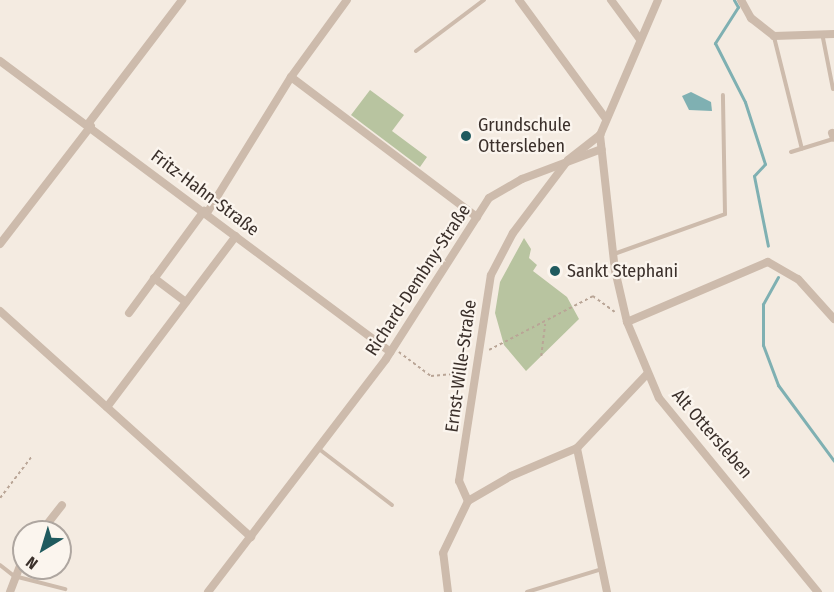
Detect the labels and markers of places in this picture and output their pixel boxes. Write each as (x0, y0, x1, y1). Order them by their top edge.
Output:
place label: Grundschule Ottersleben (478, 115, 571, 158)
marker: Grundschule Ottersleben (459, 129, 473, 143)
place label: Sankt Stephani (567, 260, 678, 282)
marker: Sankt Stephani (548, 264, 562, 278)

